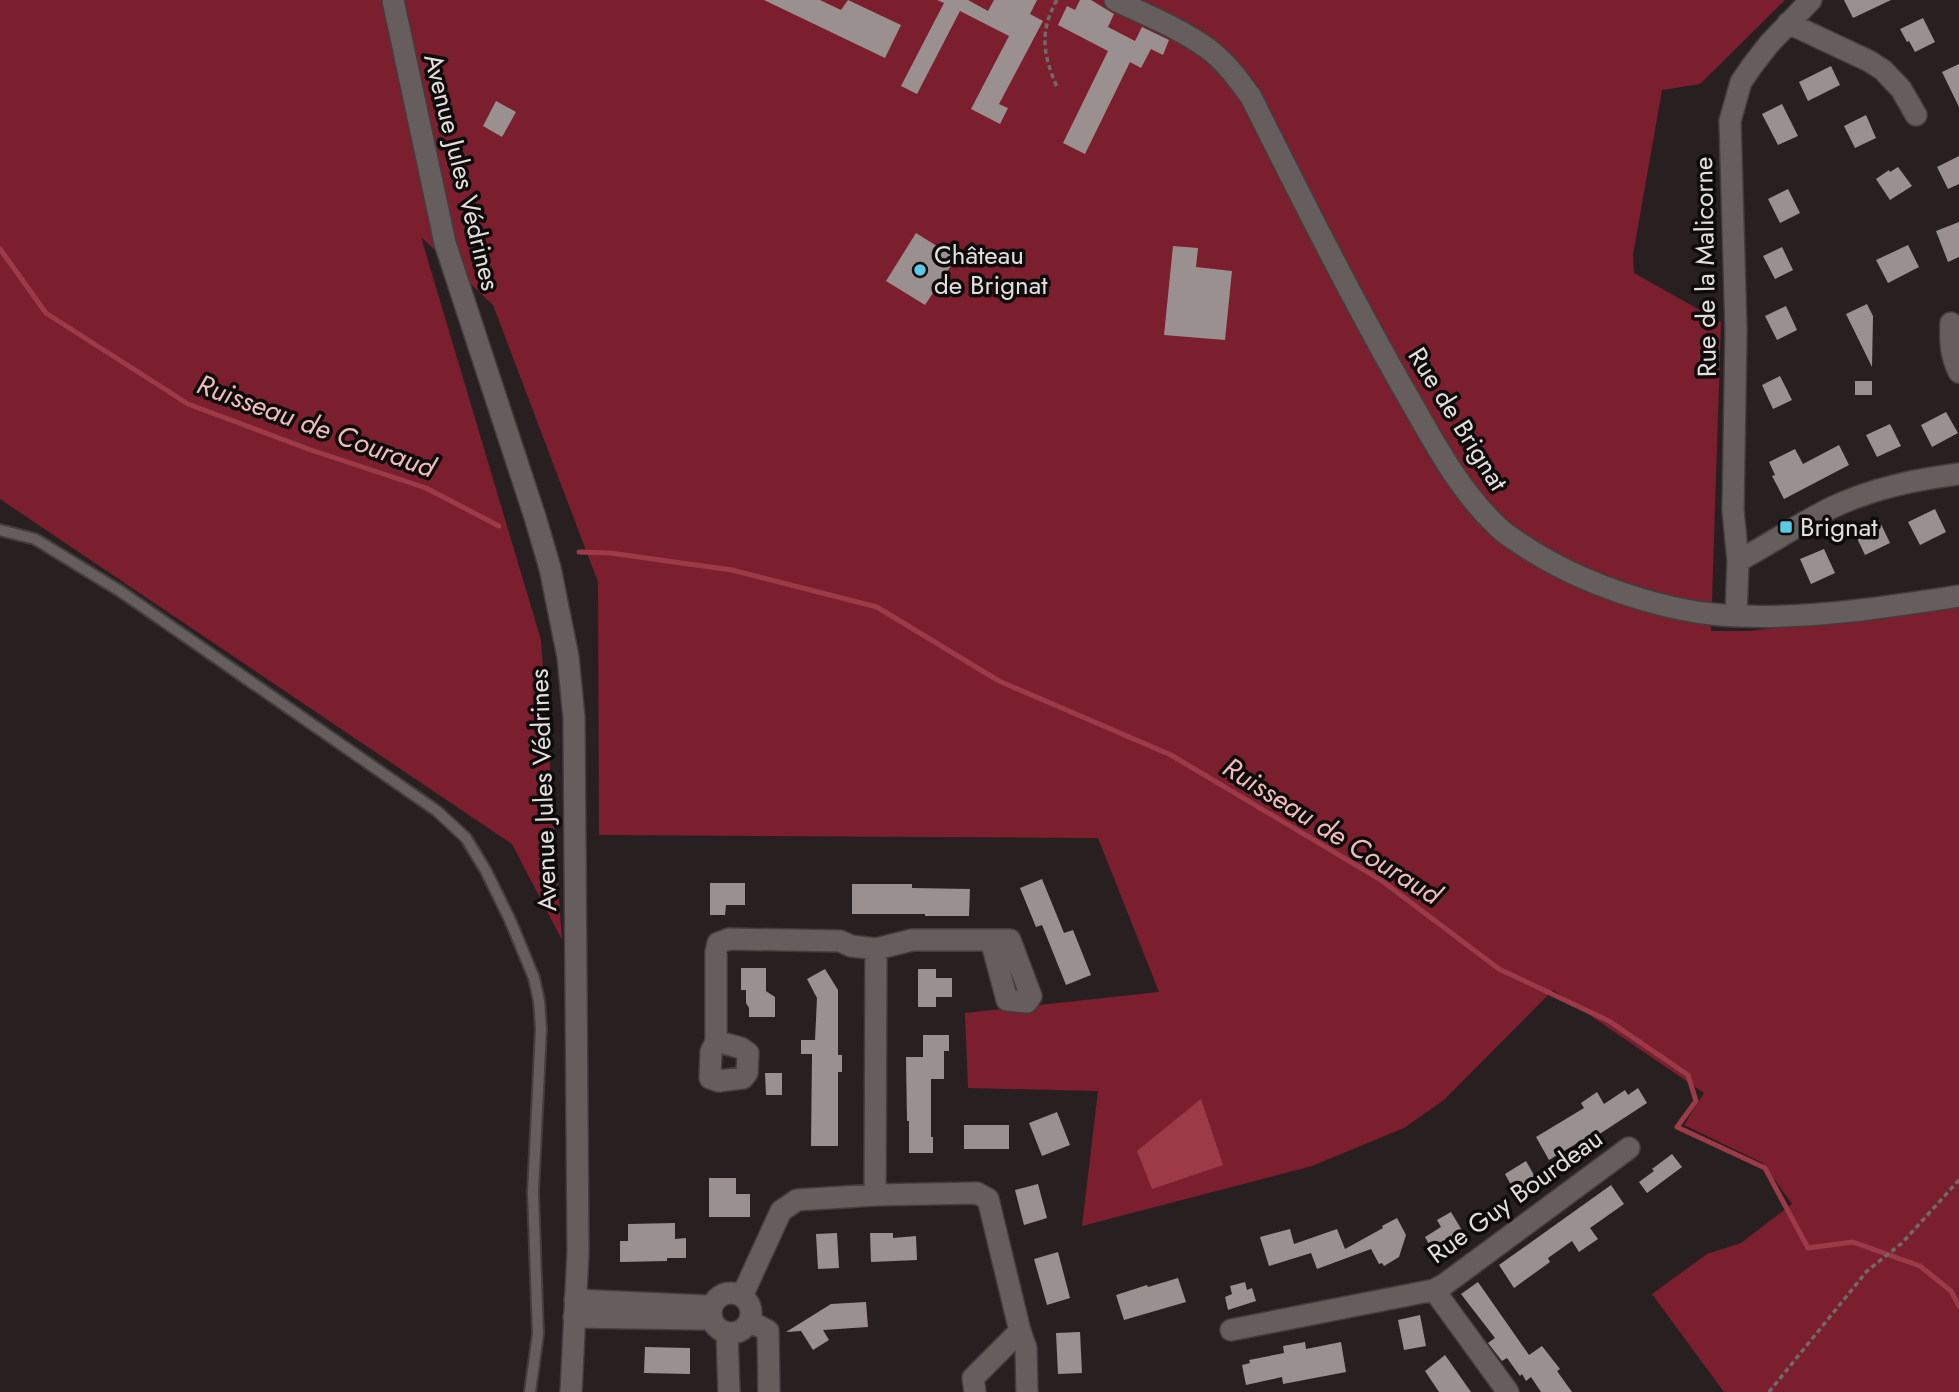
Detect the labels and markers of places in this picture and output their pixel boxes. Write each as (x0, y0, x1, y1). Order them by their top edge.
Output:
place label: Château de Brignat (934, 236, 1048, 304)
marker: Château de Brignat (912, 262, 928, 278)
place label: Brignat (1800, 508, 1878, 546)
marker: Brignat (1778, 519, 1794, 535)

